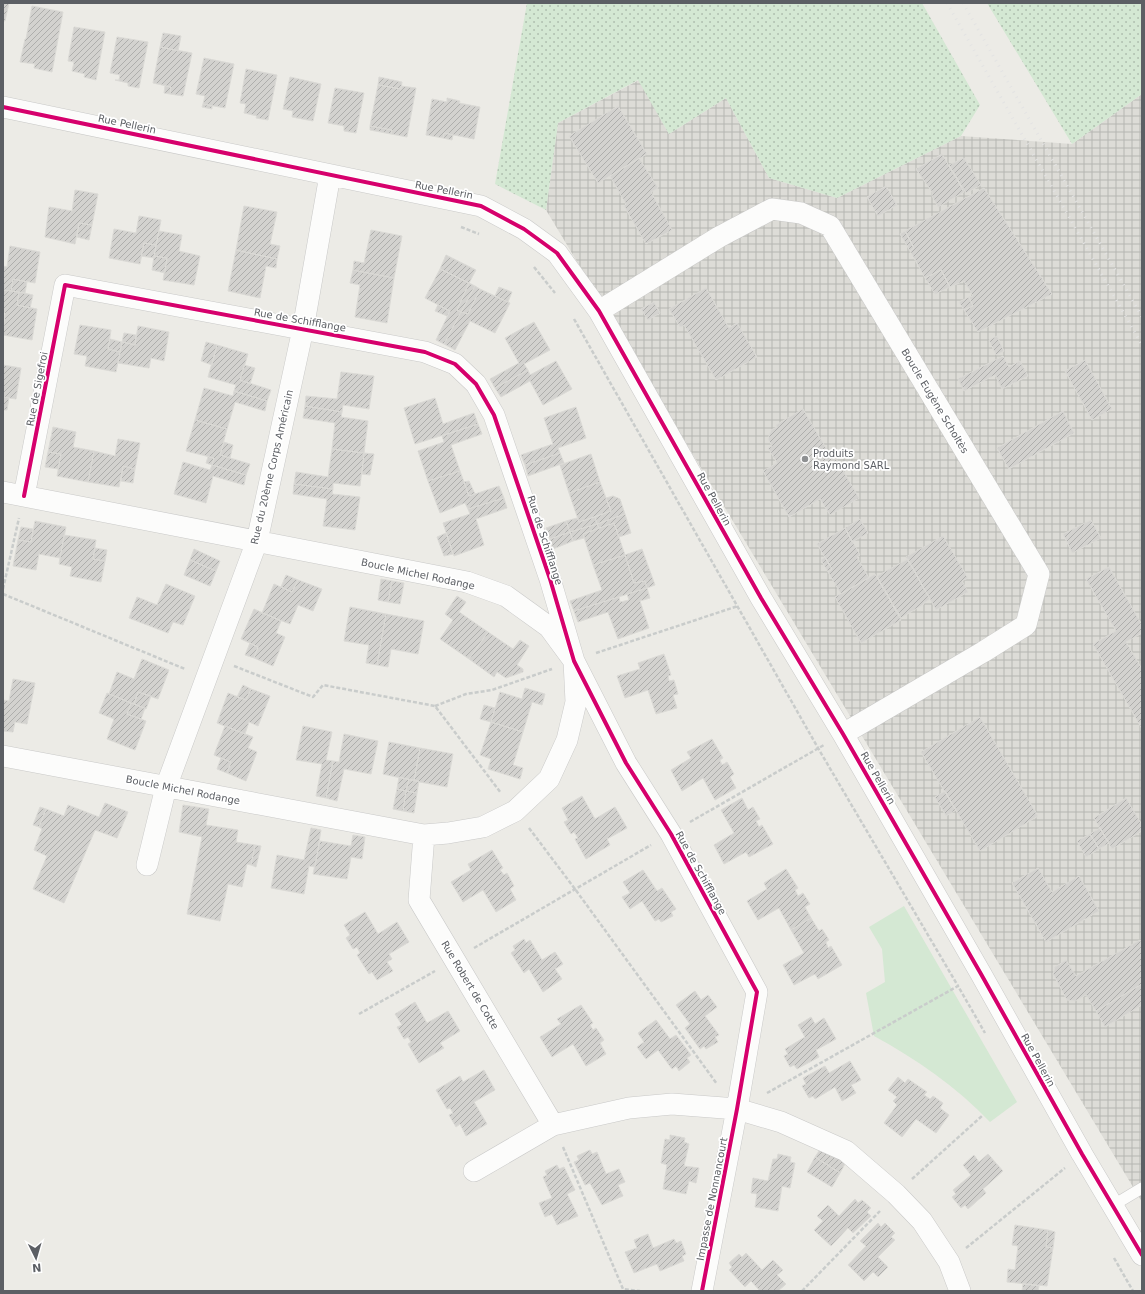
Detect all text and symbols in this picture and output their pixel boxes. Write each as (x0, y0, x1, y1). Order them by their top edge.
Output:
street label: Rue Pellerin (97, 112, 157, 136)
street label: Rue Pellerin (414, 179, 474, 201)
street label: Rue de Schifflange (253, 306, 347, 334)
street label: Boucle Eugène Scholtès (899, 347, 971, 455)
street label: Rue de Sigefroi (24, 351, 50, 427)
street label: Rue du 20ème Corps Américain (249, 389, 295, 545)
place label: Produits Raymond SARL (813, 448, 890, 471)
marker: Produits Raymond SARL (800, 454, 810, 464)
street label: Rue Pellerin (695, 471, 733, 527)
street label: Rue de Schifflange (525, 494, 565, 586)
street label: Boucle Michel Rodange (360, 557, 476, 591)
street label: Rue Pellerin (859, 750, 897, 806)
street label: Boucle Michel Rodange (125, 774, 241, 806)
street label: Rue de Schifflange (674, 829, 728, 917)
street label: Rue Robert de Cotte (439, 939, 501, 1031)
street label: Rue Pellerin (1019, 1032, 1057, 1088)
street label: Impasse de Nonnancourt (695, 1136, 729, 1262)
north arrow (16, 1238, 56, 1278)
text: N (32, 1261, 42, 1274)

